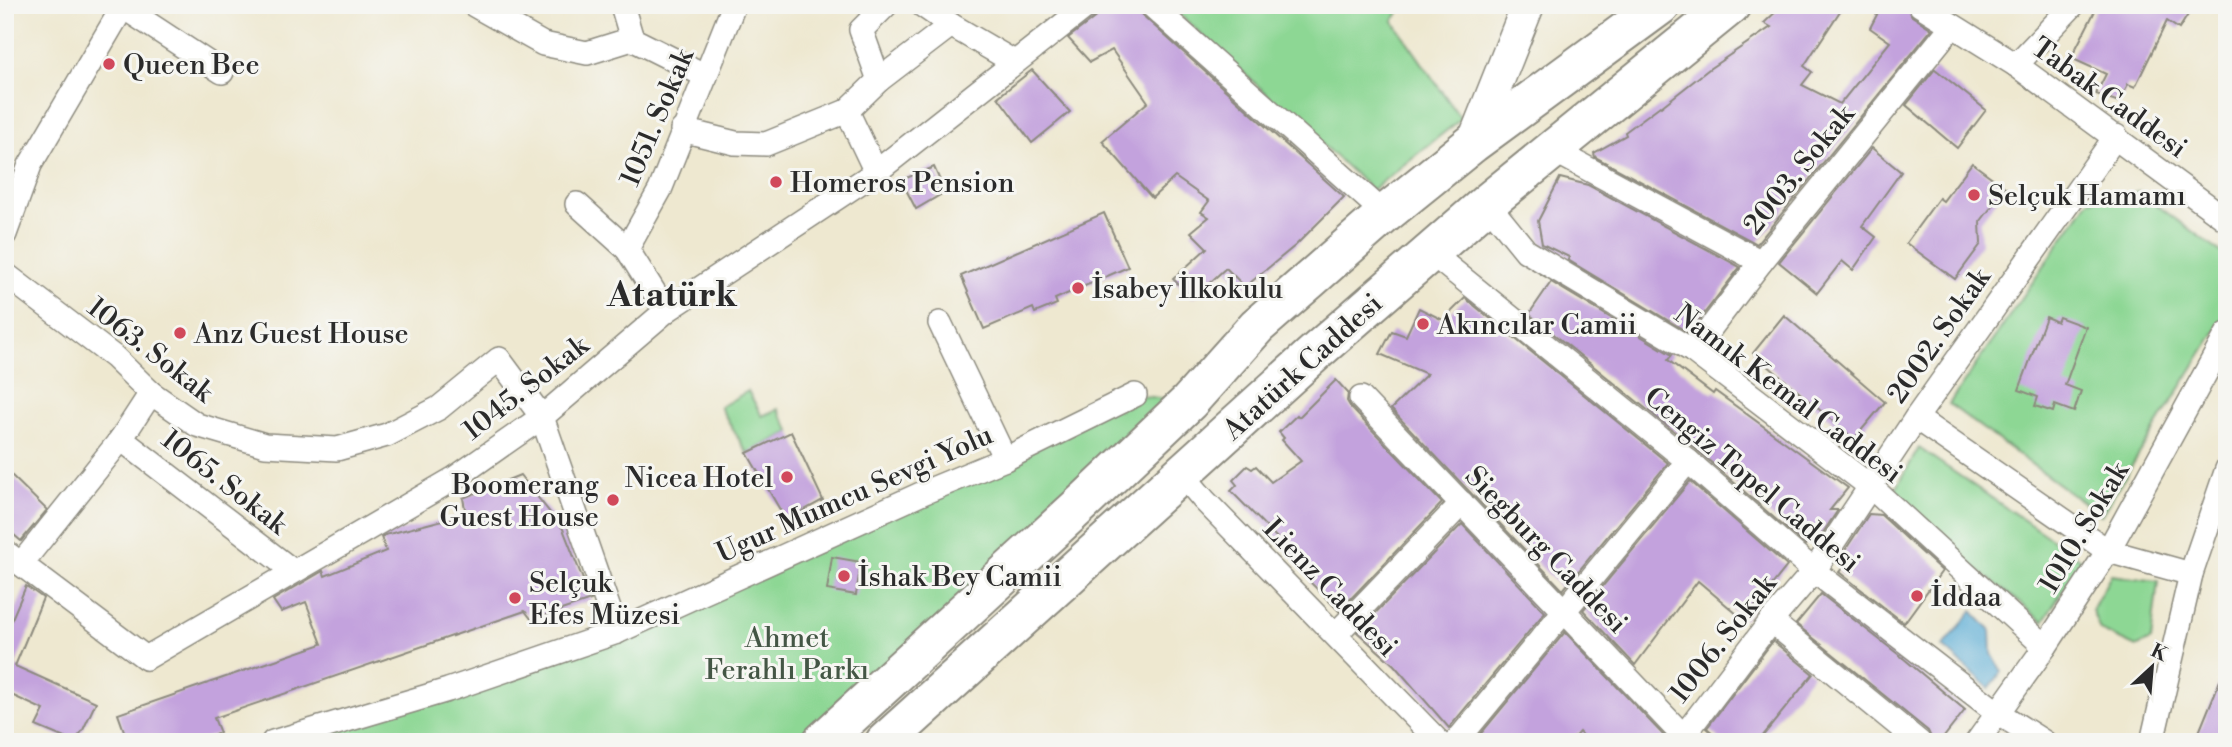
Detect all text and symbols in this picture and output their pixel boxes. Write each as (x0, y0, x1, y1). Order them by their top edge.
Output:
street label: Tabak Caddesi (2025, 30, 2194, 166)
street label: 1051. Sokak (613, 42, 703, 192)
place label: Queen Bee (123, 48, 260, 83)
marker: Queen Bee (101, 56, 117, 72)
street label: 2003. Sokak (1736, 97, 1863, 242)
place label: Homeros Pension (790, 166, 1015, 201)
marker: Homeros Pension (768, 174, 784, 190)
place label: Selçuk Hamamı (1988, 179, 2186, 214)
marker: Selçuk Hamamı (1966, 187, 1982, 203)
street label: 2002. Sokak (1880, 260, 1999, 410)
place label: İsabey İlkokulu (1092, 271, 1283, 307)
district label: Atatürk (606, 274, 737, 317)
marker: İsabey İlkokulu (1070, 280, 1086, 296)
street label: Atatürk Caddesi (1215, 286, 1390, 449)
street label: 1063. Sokak (80, 290, 221, 411)
street label: Namık Kemal Caddesi (1667, 297, 1909, 491)
place label: Akıncılar Camii (1436, 308, 1637, 343)
marker: Akıncılar Camii (1415, 316, 1431, 332)
place label: Anz Guest House (193, 317, 409, 352)
marker: Anz Guest House (172, 325, 188, 341)
street label: 1045. Sokak (456, 327, 597, 448)
street label: Cengiz Topel Caddesi (1637, 380, 1867, 581)
street label: Ugur Mumcu Sevgi Yolu (711, 418, 998, 571)
street label: 1065. Sokak (154, 422, 295, 543)
street label: 1010. Sokak (2031, 455, 2138, 600)
street label: Siegburg Caddesi (1457, 459, 1635, 641)
place label: Nicea Hotel (625, 461, 773, 496)
place label: Boomerang Guest House (440, 468, 599, 535)
marker: Nicea Hotel (779, 469, 795, 485)
marker: Boomerang Guest House (605, 492, 621, 508)
street label: Lienz Caddesi (1255, 512, 1405, 664)
place label: İshak Bey Camii (858, 559, 1062, 595)
place label: Selçuk Efes Müzesi (529, 566, 680, 633)
street label: 1006. Sokak (1662, 567, 1785, 710)
marker: İshak Bey Camii (836, 568, 852, 584)
place label: İddaa (1931, 579, 2003, 615)
marker: İddaa (1909, 588, 1925, 604)
marker: Selçuk Efes Müzesi (507, 590, 523, 606)
park label: Ahmet Ferahlı Parkı (705, 621, 869, 688)
north arrow (2116, 632, 2186, 702)
text: K (2147, 638, 2172, 667)

